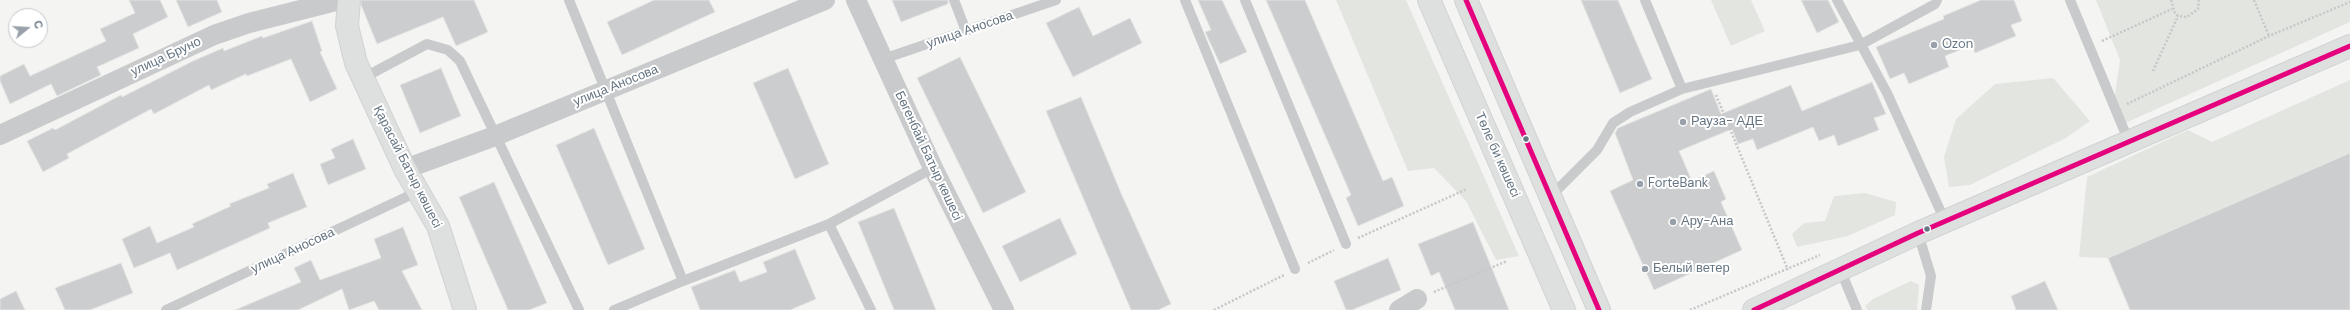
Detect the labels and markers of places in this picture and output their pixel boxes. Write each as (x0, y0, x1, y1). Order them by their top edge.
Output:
place label: Ozon (1942, 37, 1973, 53)
marker: Ozon (1929, 40, 1939, 50)
place label: Рауза- АДЕ (1691, 114, 1763, 130)
marker: Рауза- АДЕ (1678, 117, 1688, 127)
unlabelled marker (1521, 134, 1531, 144)
place label: ForteBank (1648, 176, 1708, 192)
marker: ForteBank (1635, 179, 1645, 189)
place label: Ару-Ана (1681, 214, 1733, 230)
marker: Ару-Ана (1668, 217, 1678, 227)
unlabelled marker (1922, 224, 1932, 234)
place label: Белый ветер (1653, 261, 1730, 277)
marker: Белый ветер (1640, 264, 1650, 274)

